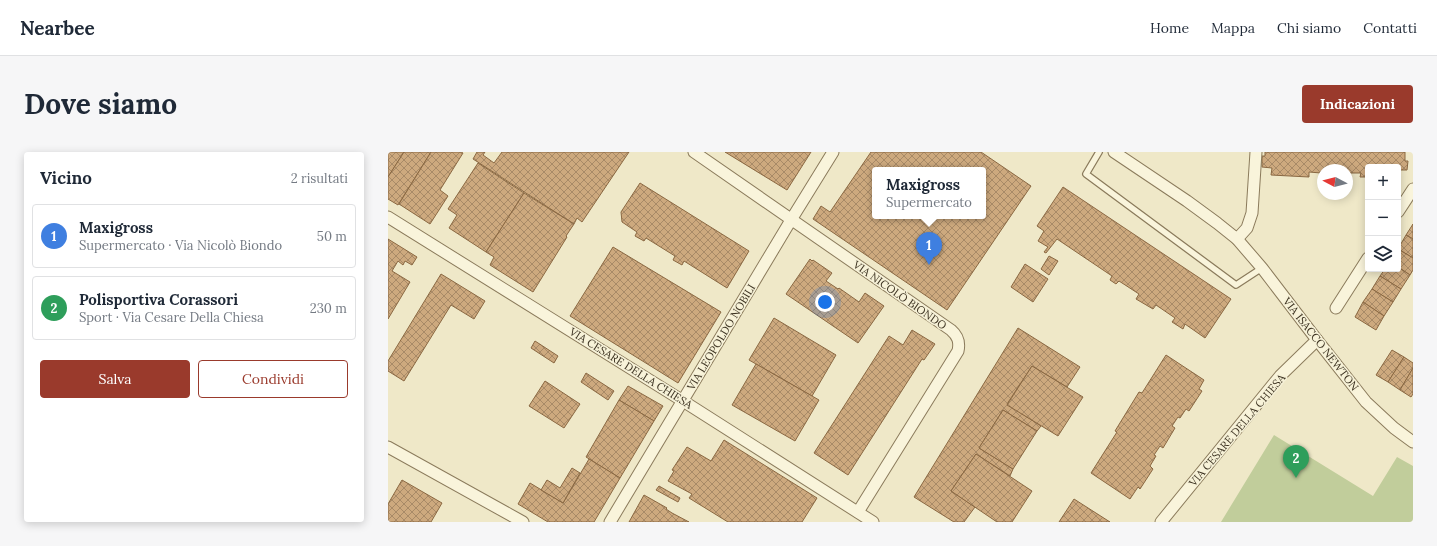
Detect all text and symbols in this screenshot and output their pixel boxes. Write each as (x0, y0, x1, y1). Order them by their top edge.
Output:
text: Nearbee (20, 16, 95, 40)
text: Home (1150, 19, 1189, 37)
text: Mappa (1211, 19, 1255, 37)
text: Chi siamo (1277, 19, 1341, 37)
text: Contatti (1363, 19, 1417, 37)
button: Indicazioni (1302, 85, 1413, 123)
text: Dove siamo (24, 86, 177, 122)
north arrow (1317, 164, 1353, 200)
map controls (1365, 164, 1401, 272)
button: + (1365, 164, 1401, 200)
text: Vicino (40, 167, 92, 189)
popup (872, 167, 986, 219)
text: 2 risultati (291, 170, 348, 187)
text: Maxigross (886, 175, 960, 194)
text: Supermercato (886, 194, 972, 211)
button: − (1365, 200, 1401, 236)
text: Maxigross (79, 218, 153, 237)
text: 1 (51, 228, 57, 245)
text: 50 m (317, 228, 347, 245)
pin: 1 (916, 232, 942, 265)
button: layers (1365, 236, 1401, 272)
text: Supermercato · Via Nicolò Biondo (79, 237, 282, 254)
street label: VIA NICOLÒ BIONDO (850, 257, 950, 333)
street label: VIA LEOPOLDO NOBILI (683, 281, 758, 393)
text: Polisportiva Corassori (79, 290, 238, 309)
your location (815, 292, 835, 312)
street label: VIA ISACCO NEWTON (1280, 294, 1362, 394)
text: 2 (51, 300, 57, 317)
text: 230 m (310, 300, 347, 317)
text: Sport · Via Cesare Della Chiesa (79, 309, 264, 326)
street label: VIA CESARE DELLA CHIESA (566, 324, 696, 412)
button: Salva (40, 360, 190, 398)
button: Condividi (198, 360, 348, 398)
street label: VIA CESARE DELLA CHIESA (1185, 370, 1289, 490)
pin: 2 (1283, 445, 1309, 478)

